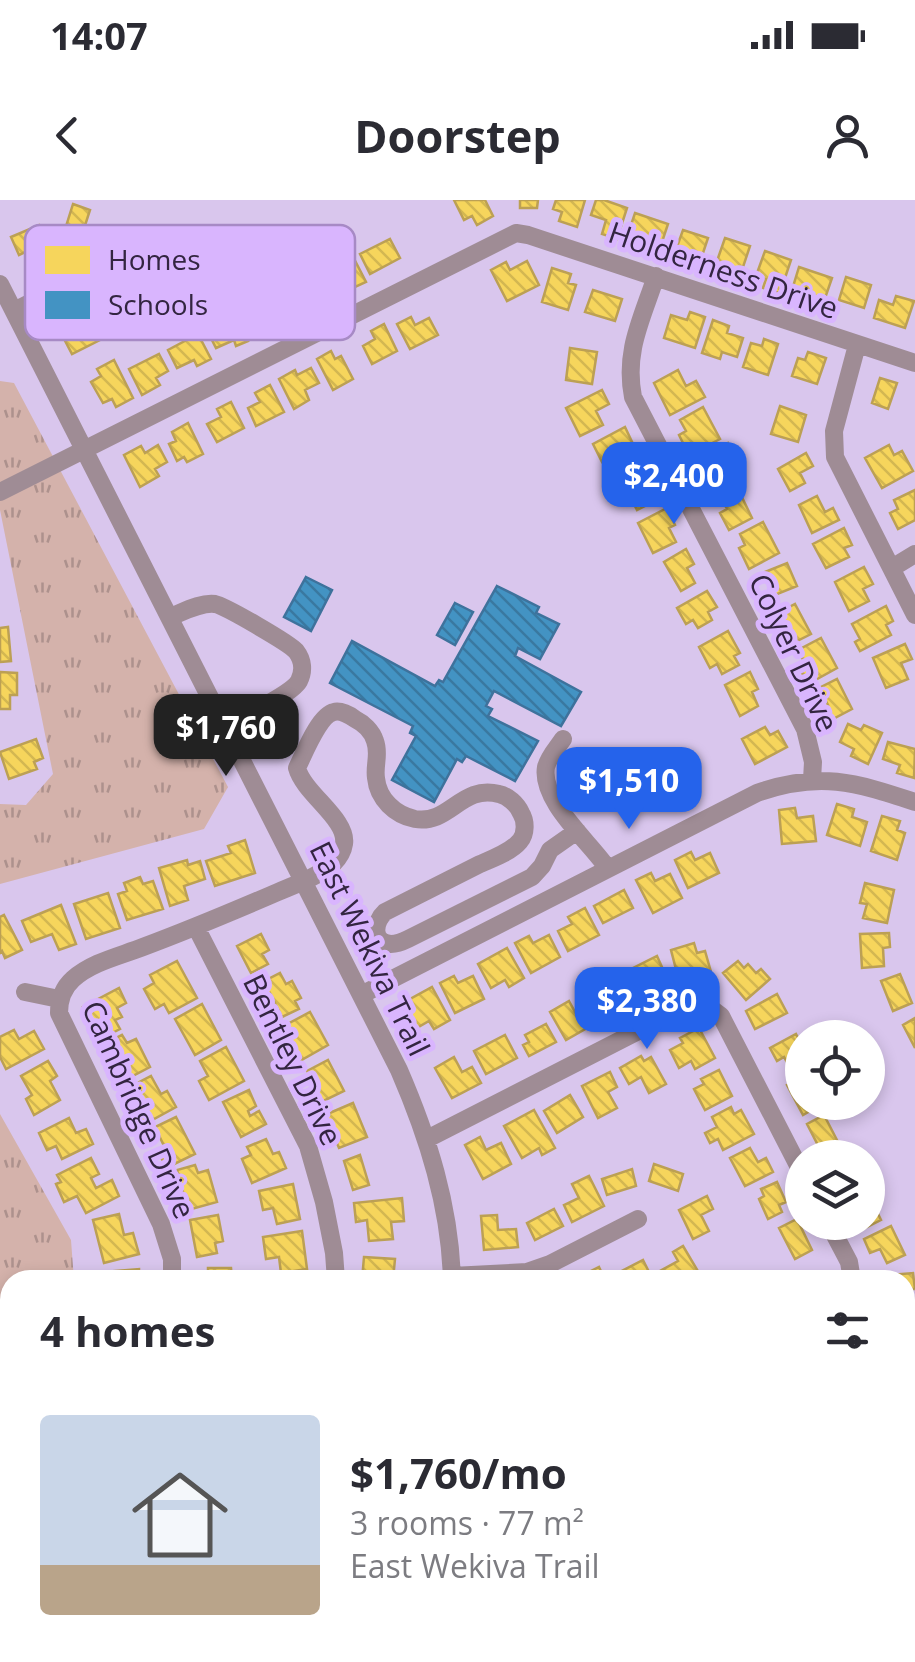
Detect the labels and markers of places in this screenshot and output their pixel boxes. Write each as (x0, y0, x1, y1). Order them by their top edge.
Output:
pin: $2,400 (593, 442, 755, 527)
pin: $1,760 (145, 694, 307, 779)
pin: $1,510 (548, 747, 710, 832)
pin: $2,380 (566, 967, 728, 1052)

